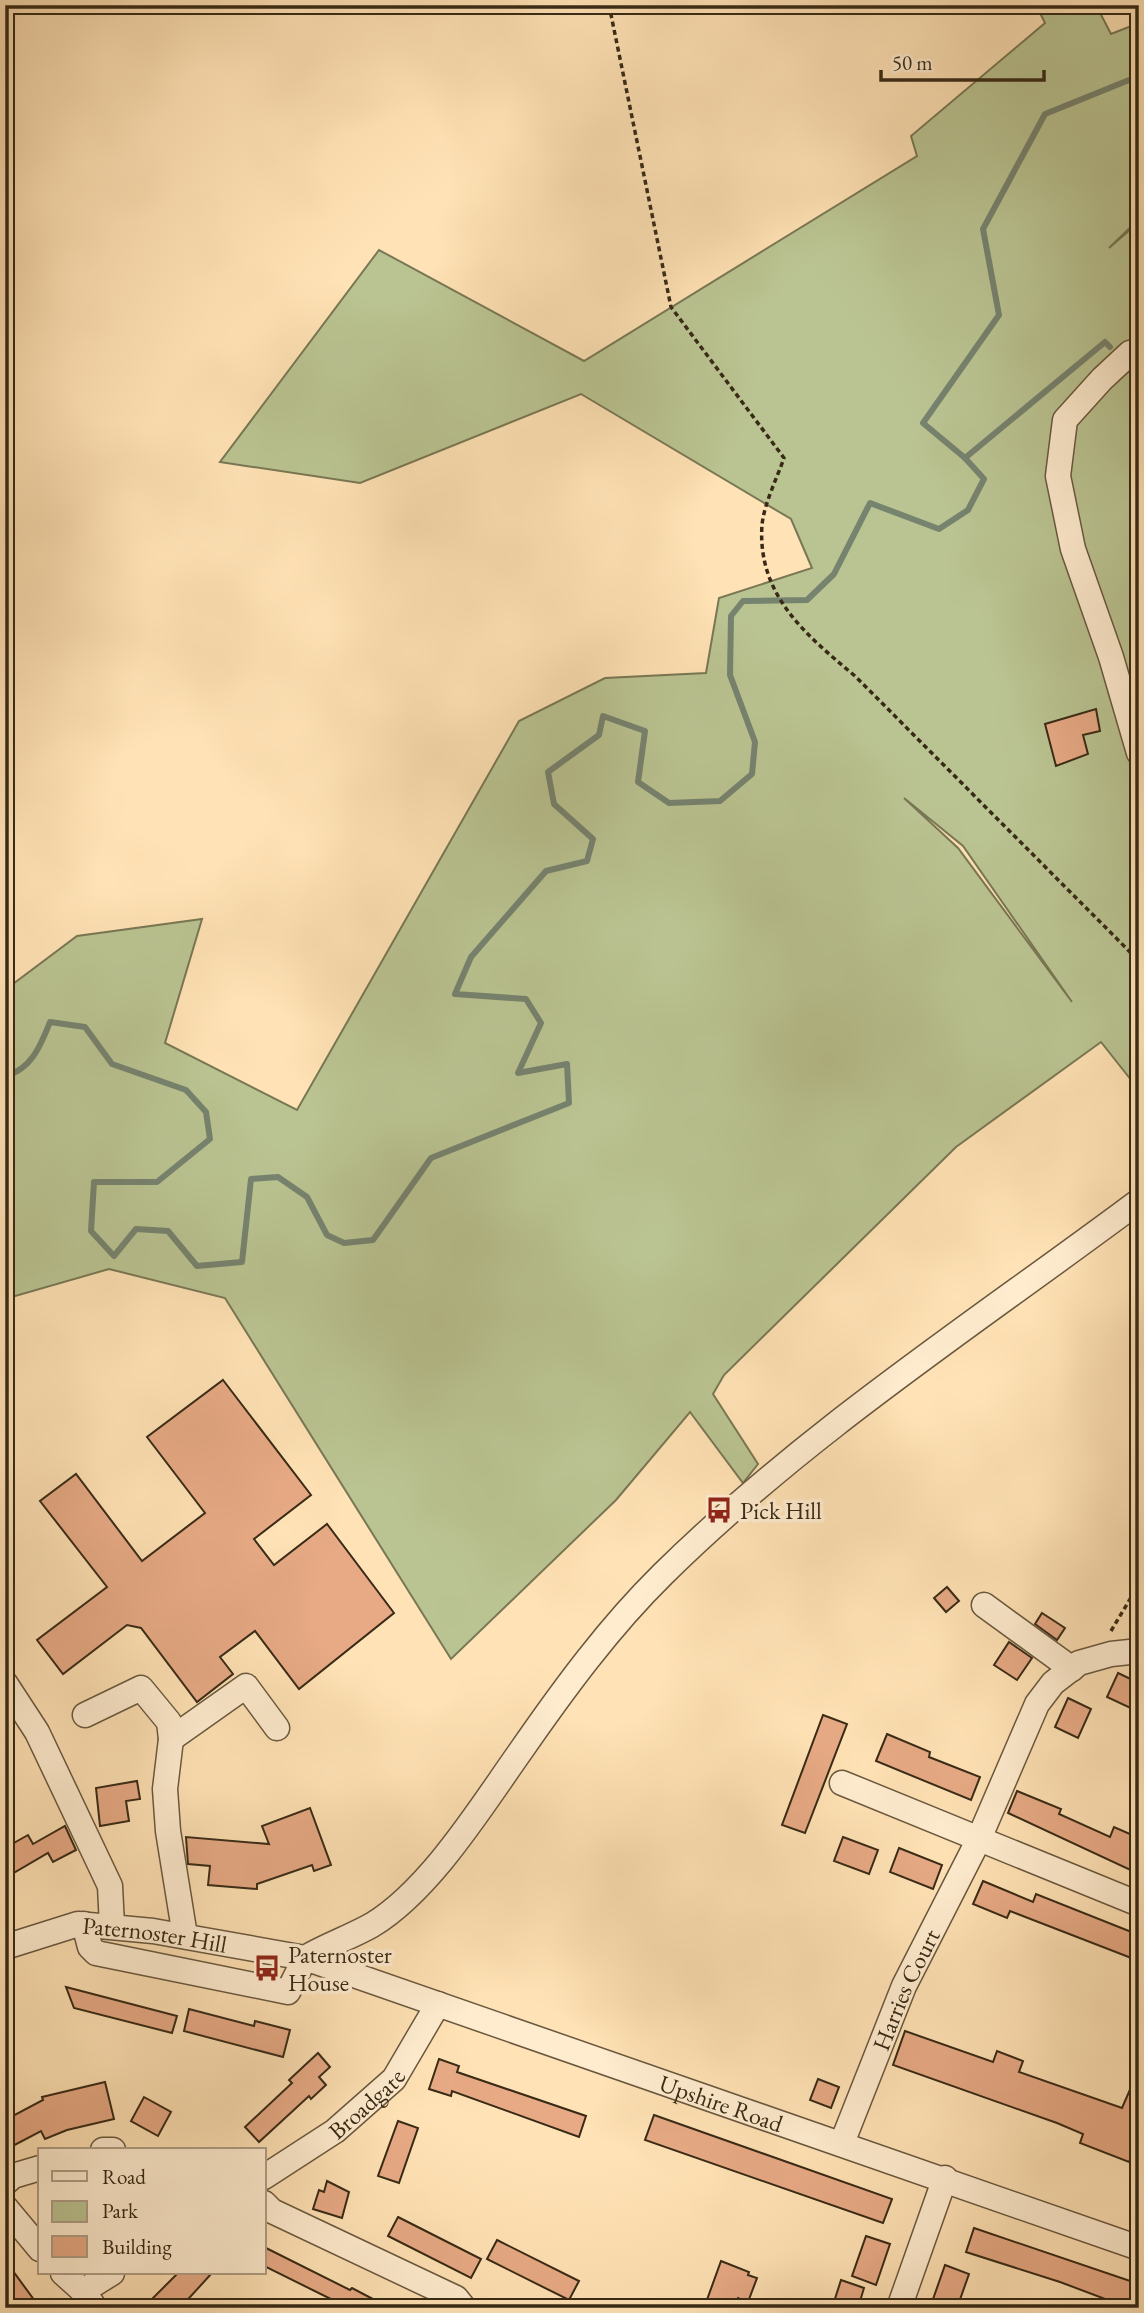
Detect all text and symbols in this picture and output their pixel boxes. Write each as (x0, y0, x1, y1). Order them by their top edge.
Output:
scale bar (881, 38, 1044, 82)
text: 50 m (892, 49, 933, 76)
bus stop icon: Pick Hill (704, 1495, 734, 1525)
place label: Pick Hill (740, 1495, 822, 1526)
street label: Paternoster Hill (81, 1909, 230, 1959)
street label: Harries Court (865, 1923, 946, 2055)
place label: Paternoster House (288, 1939, 392, 1998)
bus stop icon: Paternoster House (252, 1953, 282, 1983)
street label: Broadgate (321, 2064, 412, 2146)
street label: Upshire Road (655, 2067, 788, 2139)
legend (38, 2148, 266, 2274)
text: Road (102, 2163, 146, 2190)
text: Park (102, 2197, 139, 2224)
text: Building (102, 2233, 172, 2260)

